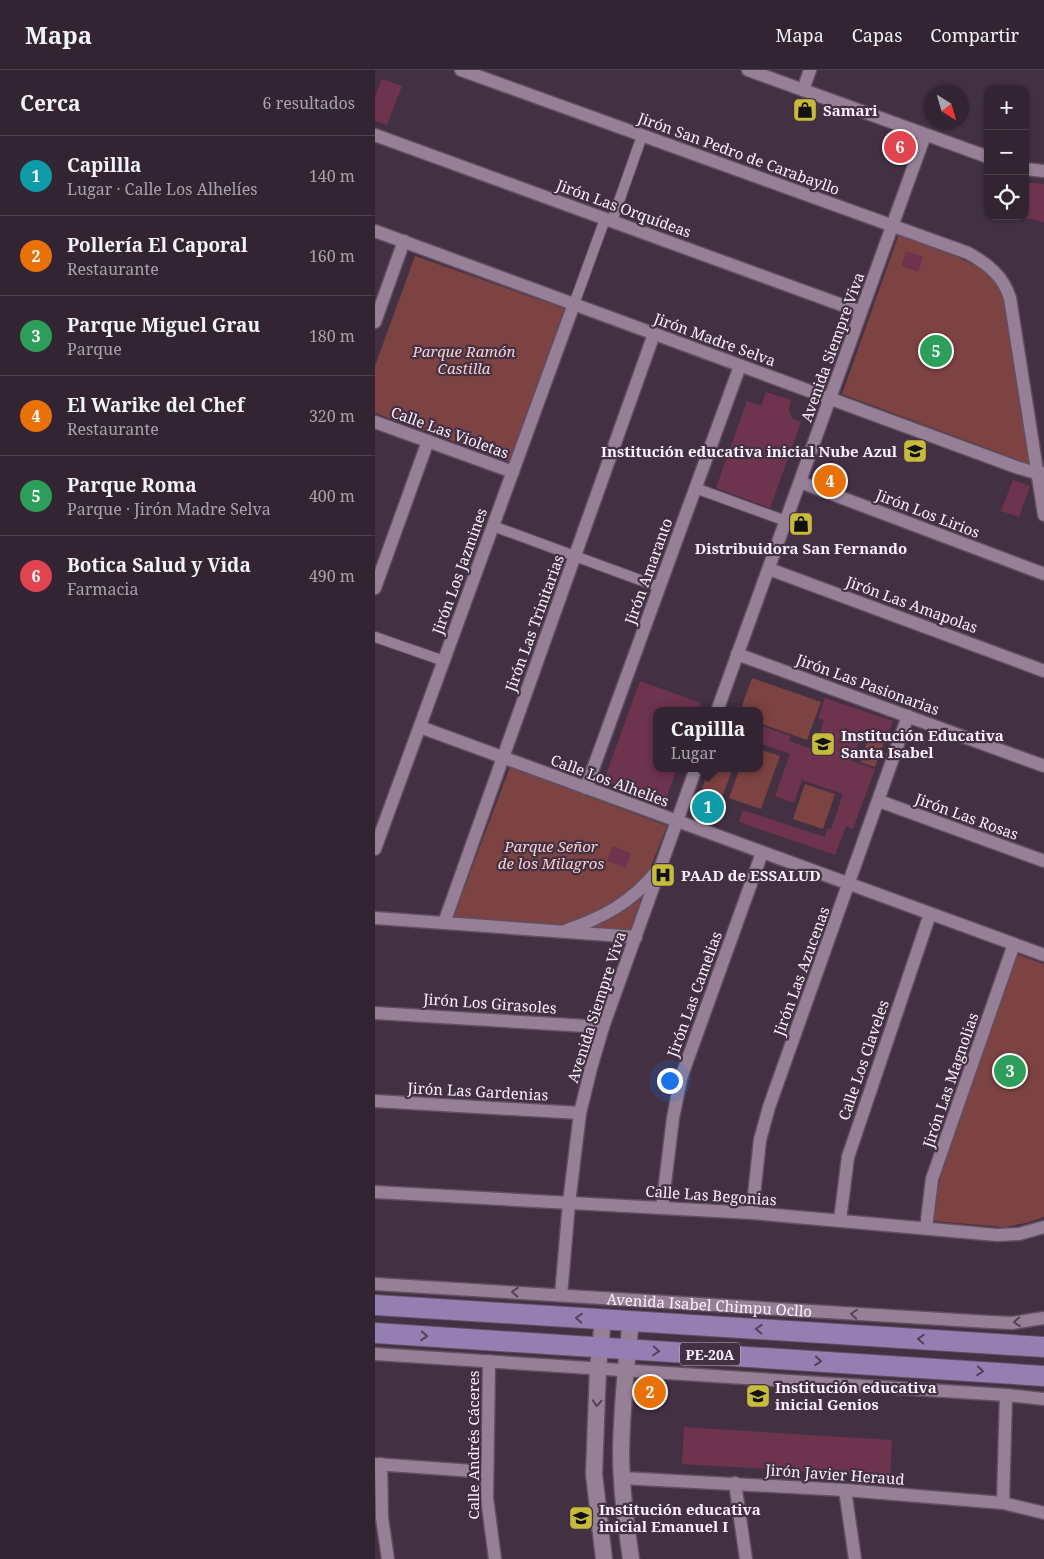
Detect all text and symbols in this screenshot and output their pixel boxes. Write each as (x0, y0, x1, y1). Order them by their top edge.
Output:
text: Mapa (25, 18, 92, 51)
text: Mapa (776, 23, 824, 47)
text: Capas (852, 23, 902, 47)
text: Compartir (930, 23, 1019, 47)
north arrow (924, 85, 969, 130)
map controls (984, 85, 1029, 220)
button: + (984, 85, 1029, 130)
text: Cerca (20, 89, 81, 117)
text: 6 resultados (263, 92, 355, 114)
shop icon: Samari (792, 97, 818, 123)
place label: Samari (823, 100, 878, 120)
street label: Jirón San Pedro de Carabayllo (634, 107, 843, 199)
pin: 6 (884, 128, 916, 166)
button: − (984, 130, 1029, 175)
text: Capillla (67, 152, 142, 178)
text: 1 (31, 165, 41, 187)
text: 140 m (309, 165, 355, 187)
street label: Jirón Las Orquídeas (553, 174, 694, 242)
button: locate (984, 175, 1029, 220)
text: Lugar · Calle Los Alhelíes (67, 178, 257, 200)
text: Pollería El Caporal (67, 232, 248, 258)
text: 2 (31, 245, 41, 267)
text: 160 m (309, 245, 355, 267)
text: Restaurante (67, 258, 159, 280)
street label: Avenida Siempre Viva (796, 269, 868, 425)
street label: Jirón Madre Selva (650, 307, 779, 370)
text: Parque Miguel Grau (67, 312, 260, 338)
text: 3 (31, 325, 41, 347)
text: 180 m (309, 325, 355, 347)
pin: 5 (920, 332, 952, 370)
text: Parque (67, 338, 122, 360)
park label: Parque Ramón Castilla (411, 341, 516, 378)
text: El Warike del Chef (67, 392, 244, 418)
street label: Calle Las Violetas (388, 401, 512, 463)
text: 4 (31, 405, 41, 427)
text: 320 m (309, 405, 355, 427)
text: Restaurante (67, 418, 159, 440)
school or university icon: Institución educativa inicial Nube Azul (902, 438, 928, 464)
place label: Institución educativa inicial Nube Azul (601, 441, 898, 461)
pin: 4 (814, 462, 846, 500)
text: Parque Roma (67, 472, 197, 498)
street label: Jirón Los Lirios (872, 484, 983, 542)
text: 5 (31, 485, 41, 507)
text: 400 m (309, 485, 355, 507)
text: Parque · Jirón Madre Selva (67, 498, 271, 520)
street label: Jirón Los Jazmines (427, 505, 491, 638)
shop icon: Distribuidora San Fernando (788, 511, 814, 537)
street label: Jirón Amaranto (619, 515, 676, 628)
place label: Distribuidora San Fernando (695, 538, 907, 558)
text: Botica Salud y Vida (67, 552, 251, 578)
street label: Jirón Las Trinitarias (500, 552, 568, 695)
text: 6 (31, 565, 41, 587)
text: 490 m (309, 565, 355, 587)
street label: Jirón Las Amapolas (842, 571, 981, 637)
text: Farmacia (67, 578, 138, 600)
street label: Jirón Las Pasionarias (793, 648, 943, 719)
popup (653, 707, 763, 772)
text: Capillla (671, 716, 745, 742)
place label: Institución Educativa Santa Isabel (841, 725, 1004, 762)
school or university icon: Institución Educativa Santa Isabel (810, 731, 836, 757)
text: Lugar (671, 742, 716, 764)
street label: Calle Los Alhelíes (548, 749, 672, 811)
pin: 1 (692, 788, 724, 826)
street label: Jirón Las Rosas (912, 788, 1022, 844)
park label: Parque Señor de los Milagros (498, 836, 604, 873)
hospital icon: PAAD de ESSALUD (650, 862, 676, 888)
place label: PAAD de ESSALUD (681, 865, 821, 885)
street label: Jirón Las Azucenas (768, 903, 834, 1039)
street label: Jirón Las Camelias (662, 928, 726, 1061)
street label: Avenida Siempre Viva (562, 929, 630, 1085)
street label: Jirón Los Girasoles (422, 988, 558, 1018)
street label: Calle Los Claveles (833, 997, 893, 1123)
street label: Jirón Las Magnolias (917, 1010, 983, 1151)
pin: 3 (994, 1052, 1026, 1090)
your location (657, 1068, 683, 1094)
street label: Jirón Las Gardenias (406, 1077, 549, 1105)
street label: Calle Las Begonias (645, 1180, 778, 1210)
one-way arrow (510, 1287, 518, 1298)
street label: Avenida Isabel Chimpu Ocllo (606, 1288, 813, 1321)
one-way arrow (850, 1308, 858, 1319)
one-way arrow (575, 1313, 583, 1324)
one-way arrow (1013, 1316, 1021, 1327)
one-way arrow (754, 1324, 762, 1335)
one-way arrow (420, 1331, 428, 1342)
one-way arrow (917, 1334, 925, 1345)
road number: PE-20A (680, 1342, 740, 1366)
one-way arrow (652, 1345, 660, 1356)
one-way arrow (814, 1355, 822, 1366)
one-way arrow (976, 1366, 984, 1377)
street label: Calle Andrés Cáceres (463, 1370, 483, 1520)
pin: 2 (634, 1373, 666, 1411)
place label: Institución educativa inicial Genios (775, 1377, 937, 1414)
school or university icon: Institución educativa inicial Genios (745, 1383, 771, 1409)
one-way arrow (591, 1399, 602, 1407)
street label: Jirón Javier Heraud (764, 1459, 905, 1489)
place label: Institución educativa inicial Emanuel I (599, 1499, 761, 1536)
school or university icon: Institución educativa inicial Emanuel I (568, 1505, 594, 1531)

